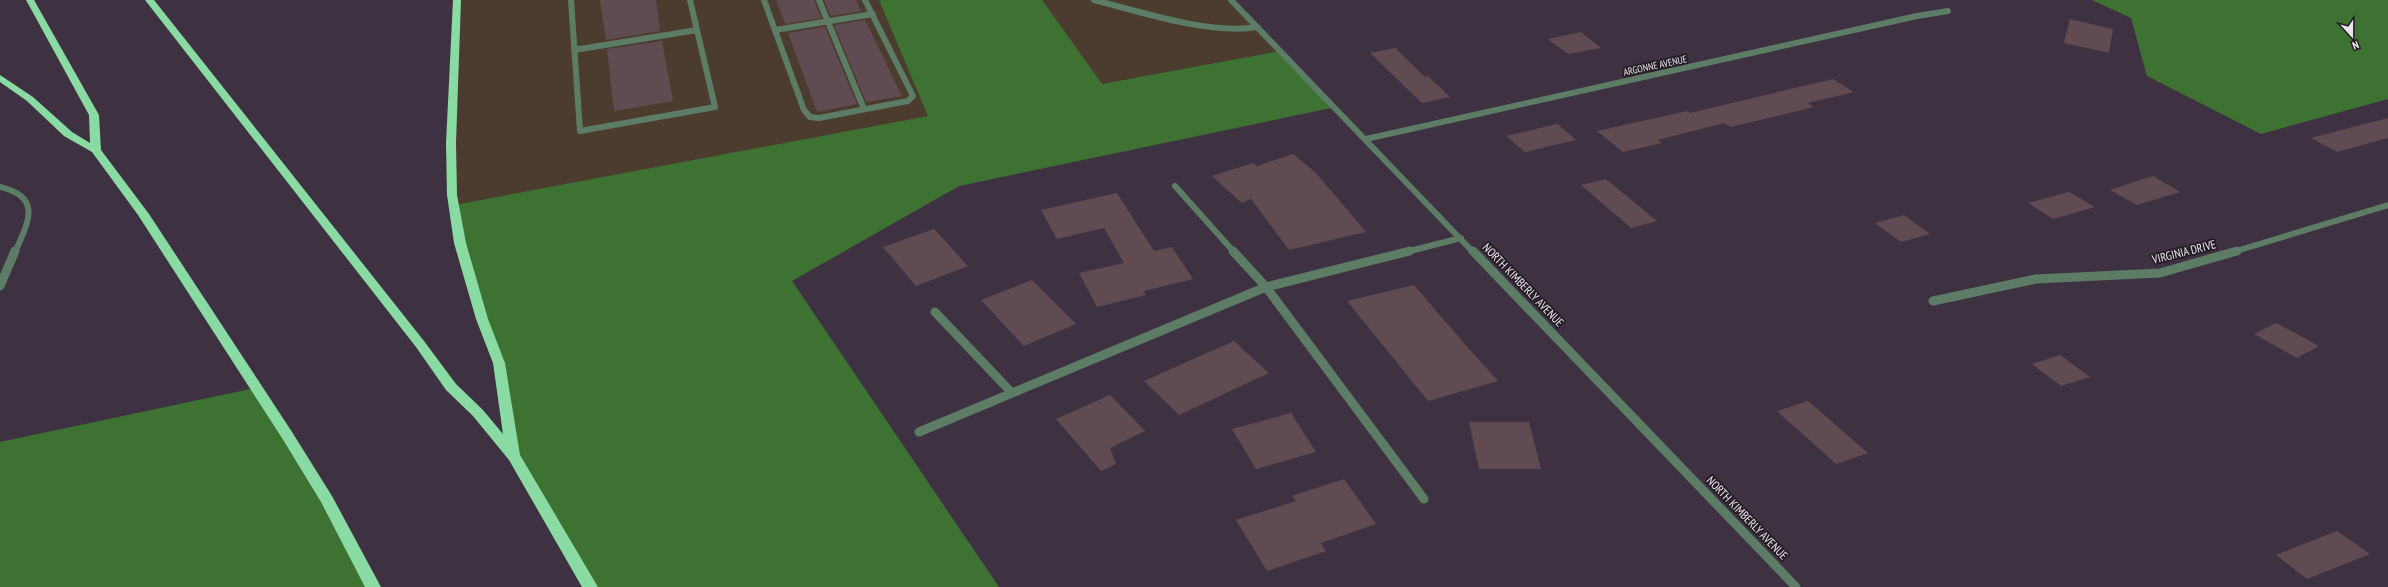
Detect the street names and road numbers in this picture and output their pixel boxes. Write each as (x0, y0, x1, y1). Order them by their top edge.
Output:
street label: ARGONNE AVENUE (1622, 52, 1688, 79)
street label: VIRGINIA DRIVE (2149, 236, 2217, 267)
street label: NORTH KIMBERLY AVENUE (1480, 240, 1567, 330)
street label: NORTH KIMBERLY AVENUE (1704, 473, 1791, 563)

